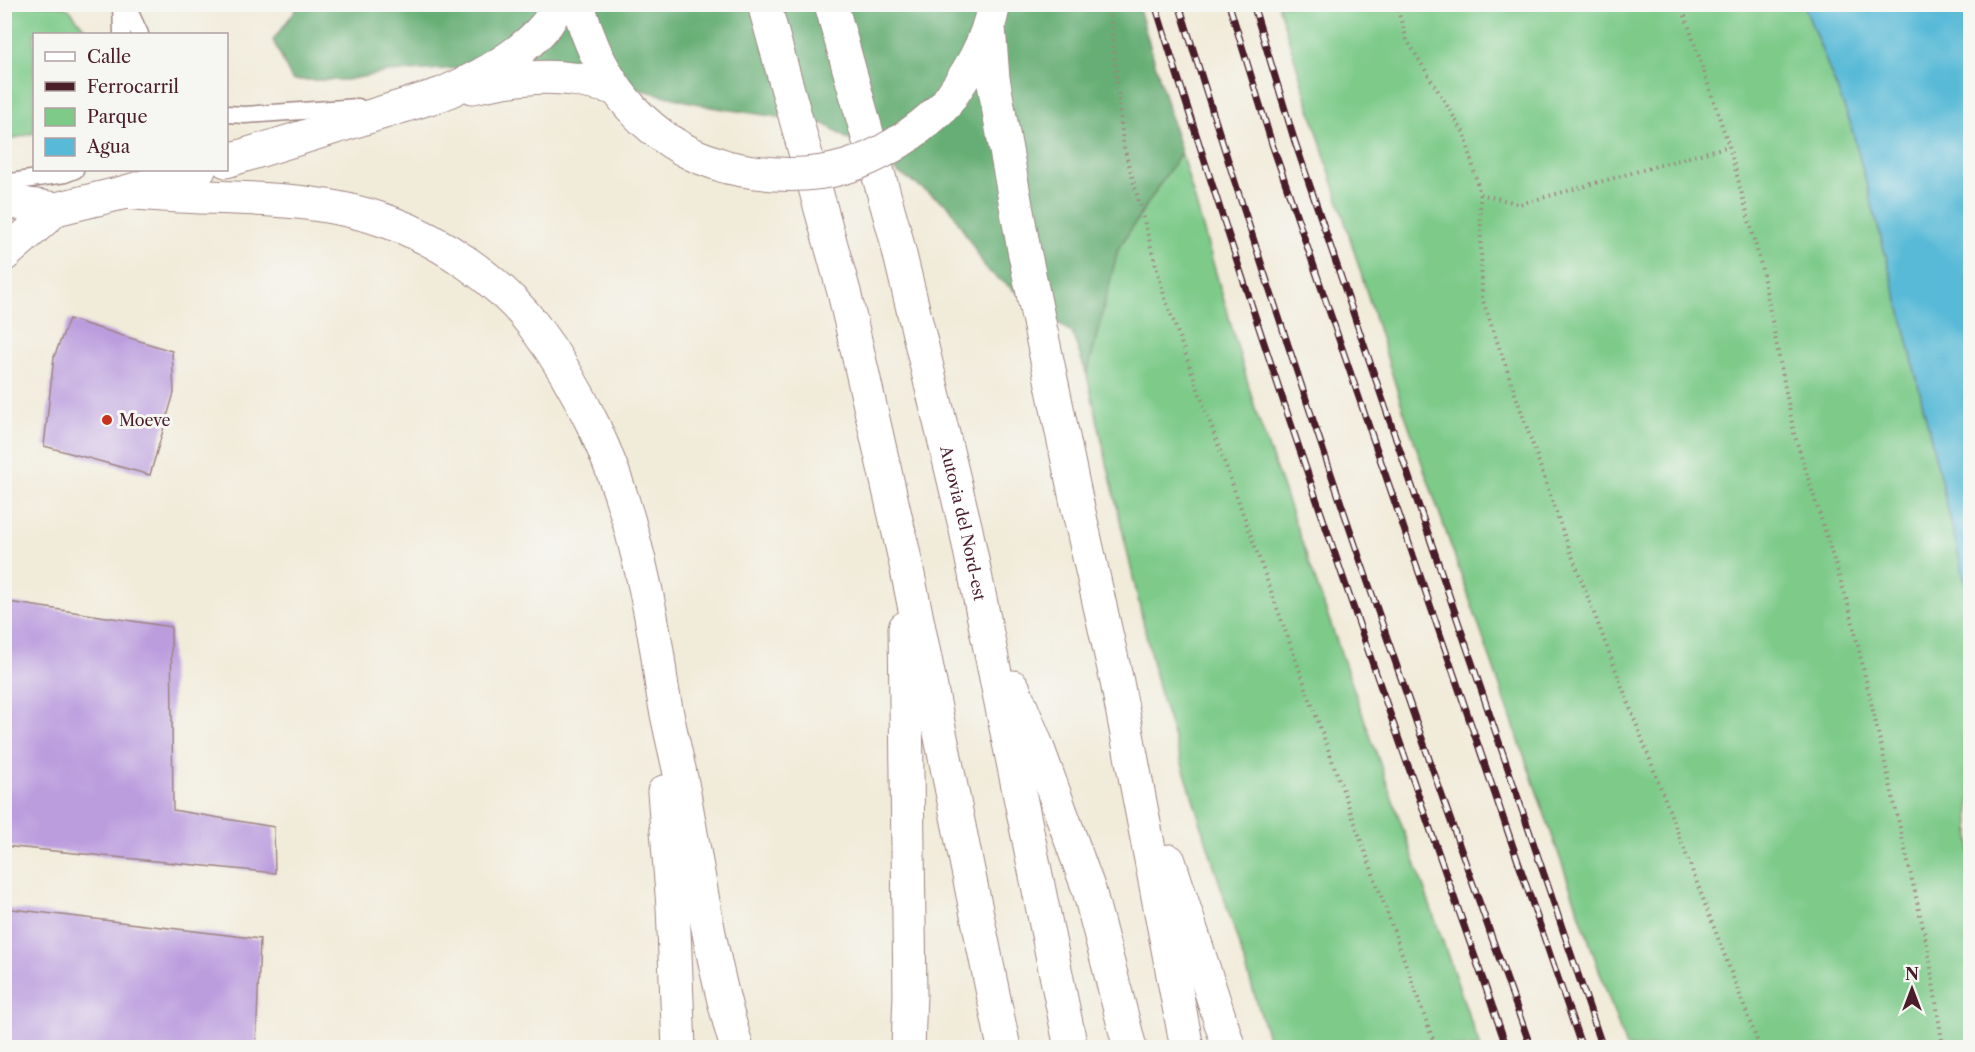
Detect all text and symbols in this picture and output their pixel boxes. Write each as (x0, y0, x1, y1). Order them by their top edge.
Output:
legend (33, 33, 228, 171)
text: Calle (87, 46, 131, 68)
text: Ferrocarril (87, 76, 179, 98)
text: Parque (87, 106, 148, 128)
text: Agua (86, 136, 131, 158)
place label: Moeve (119, 410, 170, 430)
marker: Moeve (100, 413, 114, 427)
street label: Autovia del Nord-est (936, 443, 990, 603)
north arrow (1882, 959, 1942, 1019)
text: N (1905, 964, 1919, 984)

